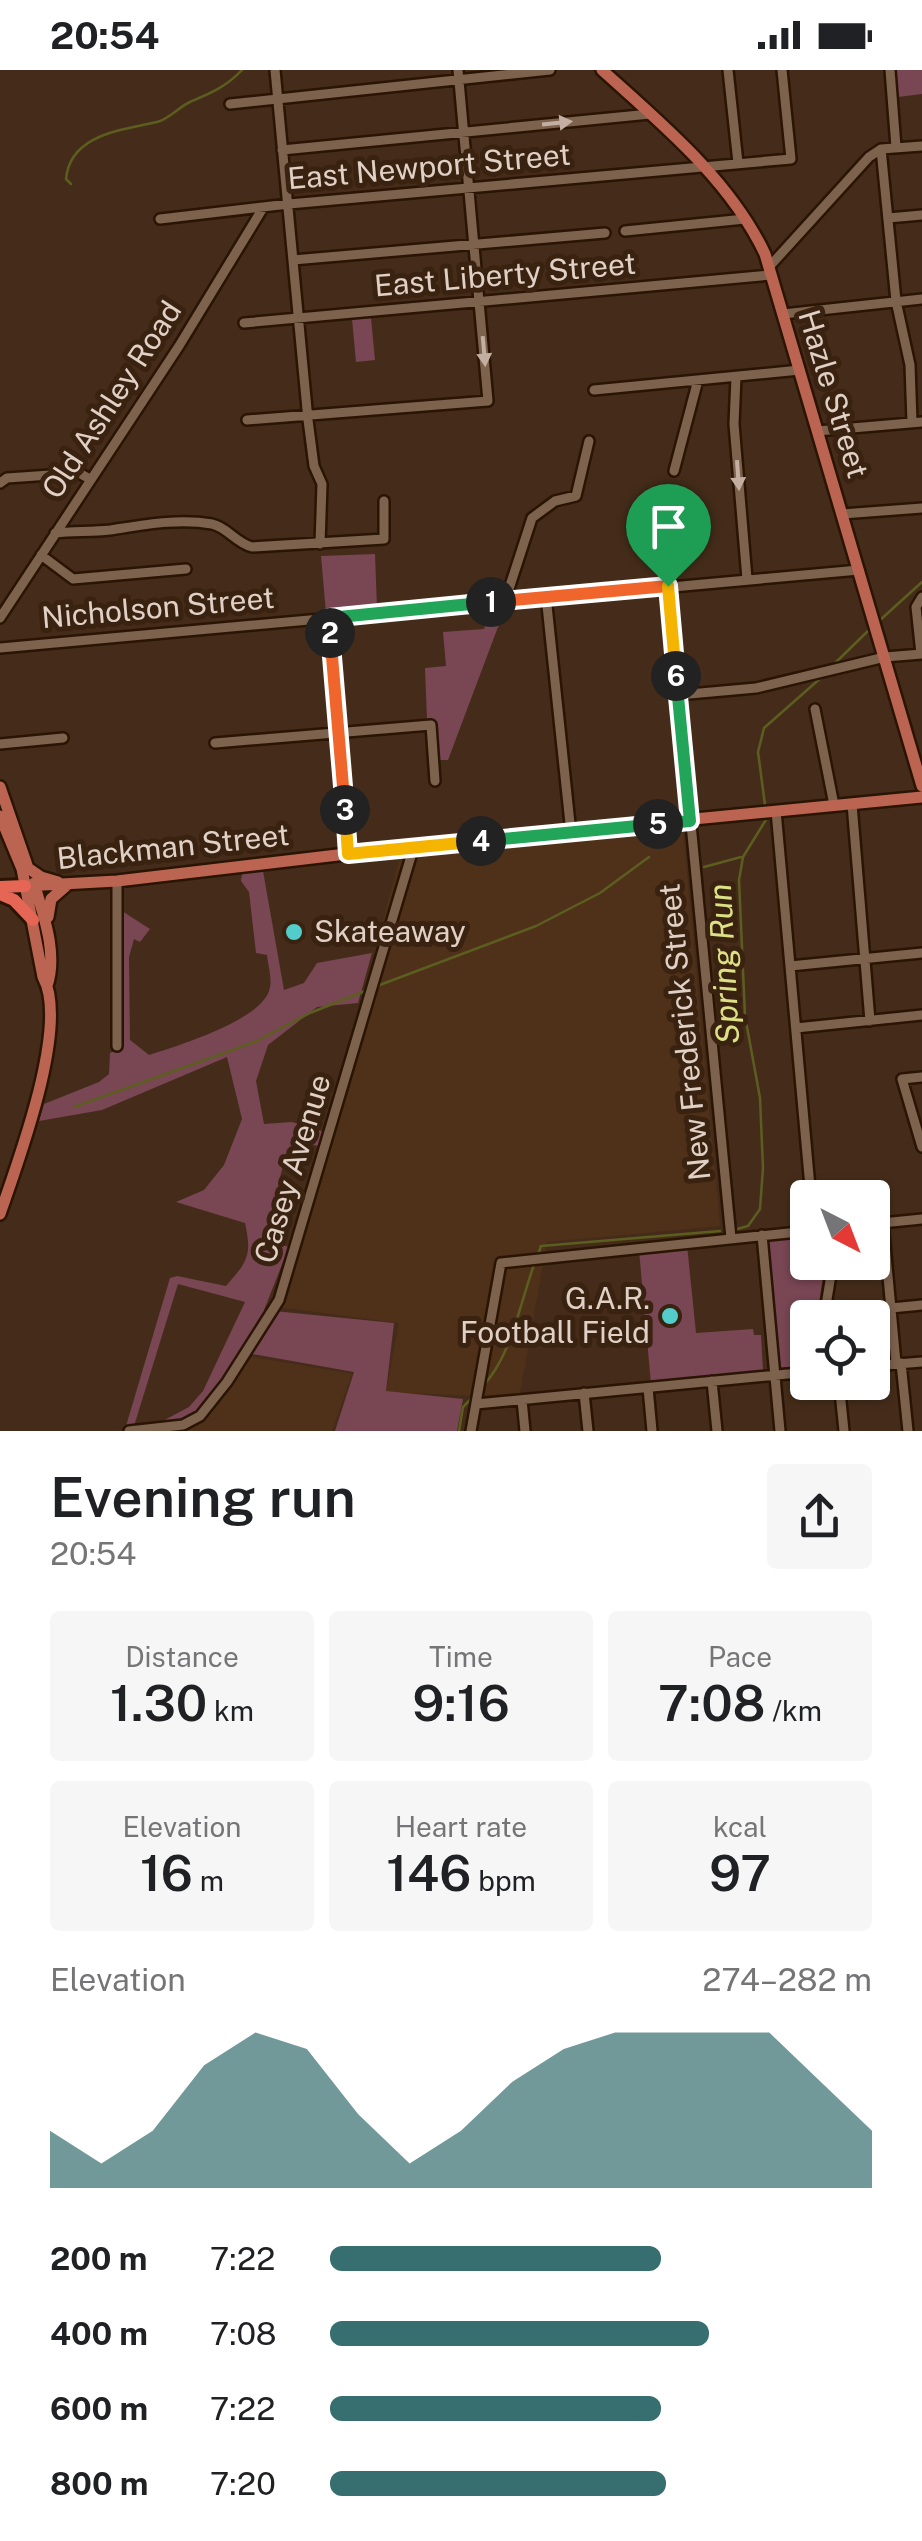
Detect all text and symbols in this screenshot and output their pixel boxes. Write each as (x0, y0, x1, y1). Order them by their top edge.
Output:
text: 20:54 (50, 13, 159, 58)
one-way arrow (541, 115, 573, 131)
street label: East Newport Street (286, 136, 572, 196)
street label: East Liberty Street (373, 245, 637, 303)
street label: Old Ashley Road (34, 294, 188, 505)
street label: Hazle Street (791, 305, 877, 482)
one-way arrow (476, 336, 492, 368)
one-way arrow (730, 459, 746, 491)
pin (626, 484, 711, 587)
icon: arrive (641, 499, 696, 554)
pin: 1 (466, 577, 516, 627)
street label: Nicholson Street (40, 579, 276, 635)
text: 1 (485, 585, 497, 618)
pin: 2 (305, 608, 355, 658)
text: 2 (321, 616, 339, 649)
pin: 6 (651, 651, 701, 701)
text: 6 (667, 659, 685, 692)
pin: 3 (320, 785, 370, 835)
text: 3 (336, 793, 354, 826)
pin: 5 (633, 799, 683, 849)
text: 5 (649, 807, 667, 840)
street label: Blackman Street (55, 816, 291, 876)
pin: 4 (456, 816, 506, 866)
text: 4 (472, 824, 490, 857)
street label: New Frederick Street (651, 882, 717, 1182)
water label: Spring Run (701, 883, 746, 1045)
place label: Skateaway (314, 913, 466, 949)
marker: Skateaway (283, 921, 305, 943)
street label: Casey Avenue (246, 1070, 338, 1267)
north arrow (790, 1180, 890, 1280)
map controls (790, 1180, 890, 1400)
place label: G.A.R. Football Field (460, 1280, 650, 1350)
button: locate (790, 1300, 890, 1400)
marker: G.A.R. Football Field (659, 1305, 681, 1327)
button: share (767, 1464, 872, 1569)
text: Evening run (50, 1465, 356, 1529)
text: 20:54 (50, 1535, 136, 1572)
text: Distance (125, 1640, 239, 1673)
text: Time (429, 1640, 493, 1673)
text: Pace (708, 1640, 772, 1673)
text: 1.30 (110, 1673, 207, 1732)
text: 9:16 (412, 1673, 510, 1732)
text: 7:08 (658, 1673, 765, 1732)
text: km (207, 1694, 254, 1727)
text: /km (765, 1694, 822, 1727)
text: Elevation (123, 1810, 241, 1843)
text: Heart rate (395, 1810, 527, 1843)
text: kcal (713, 1810, 767, 1843)
text: 16 (140, 1843, 193, 1902)
text: 146 (386, 1843, 471, 1902)
text: 97 (709, 1843, 771, 1902)
text: m (193, 1864, 224, 1897)
text: bpm (471, 1864, 536, 1897)
text: Elevation (50, 1961, 186, 1998)
text: 274–282 m (702, 1961, 872, 1998)
text: 200 m (50, 2240, 147, 2277)
text: 7:22 (210, 2240, 275, 2277)
text: 400 m (50, 2315, 148, 2352)
text: 7:08 (210, 2315, 277, 2352)
text: 600 m (50, 2390, 148, 2427)
text: 7:22 (210, 2390, 275, 2427)
text: 800 m (50, 2465, 148, 2502)
text: 7:20 (210, 2465, 276, 2502)

